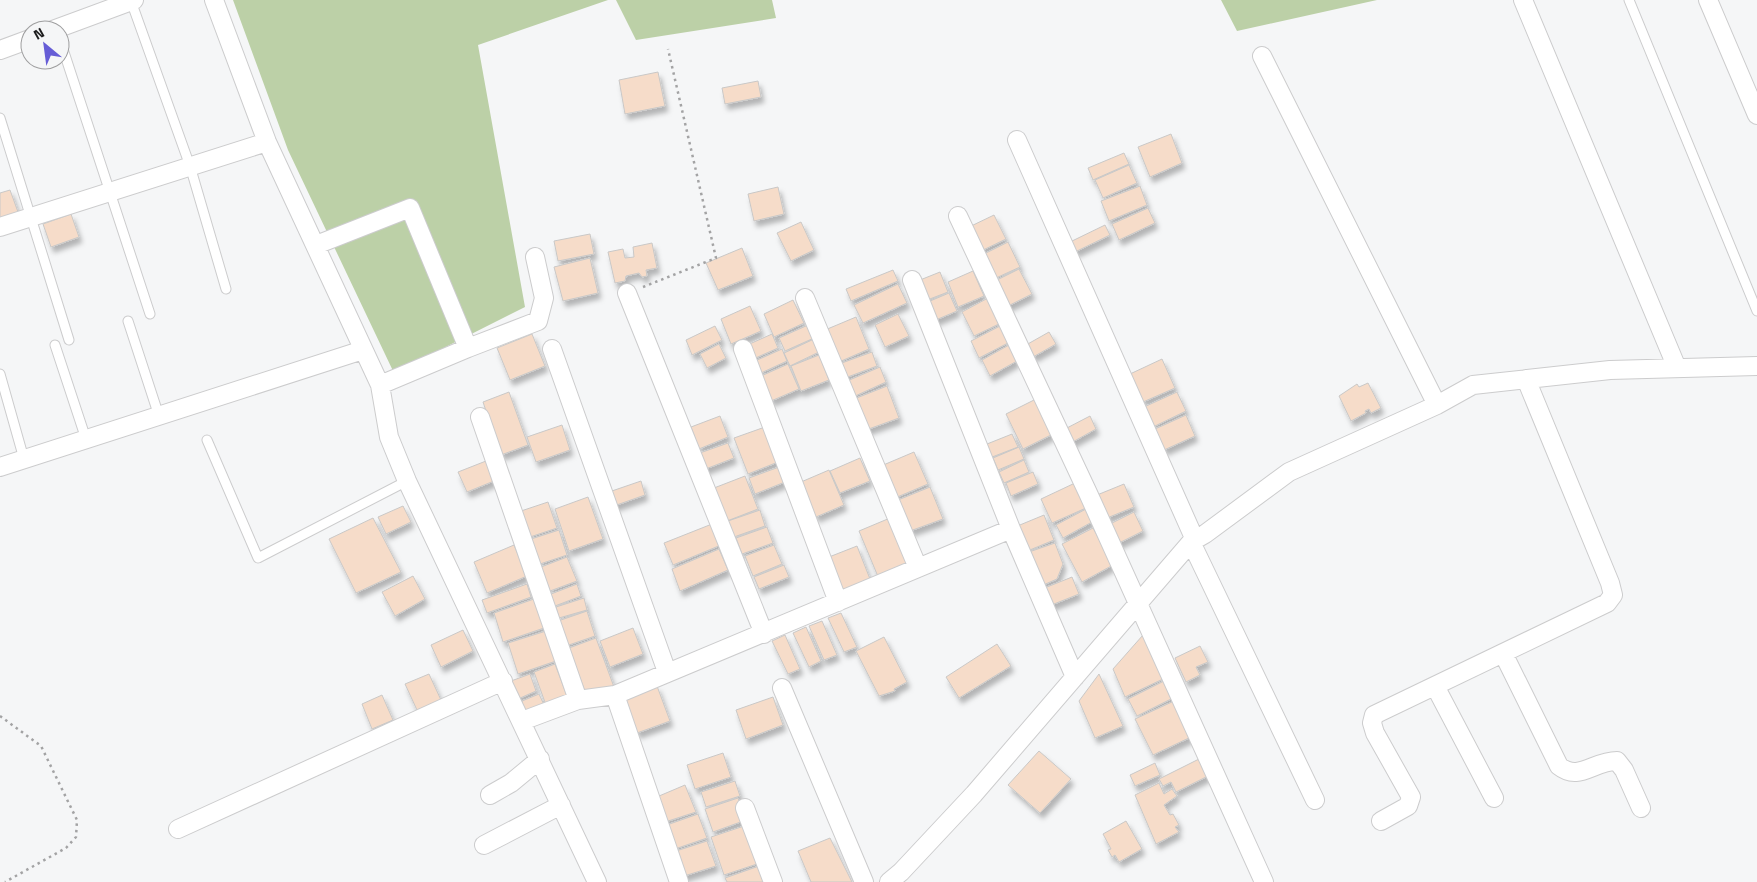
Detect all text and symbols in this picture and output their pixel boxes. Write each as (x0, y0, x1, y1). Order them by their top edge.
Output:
north arrow (20, 20, 70, 70)
text: N (29, 22, 48, 45)

